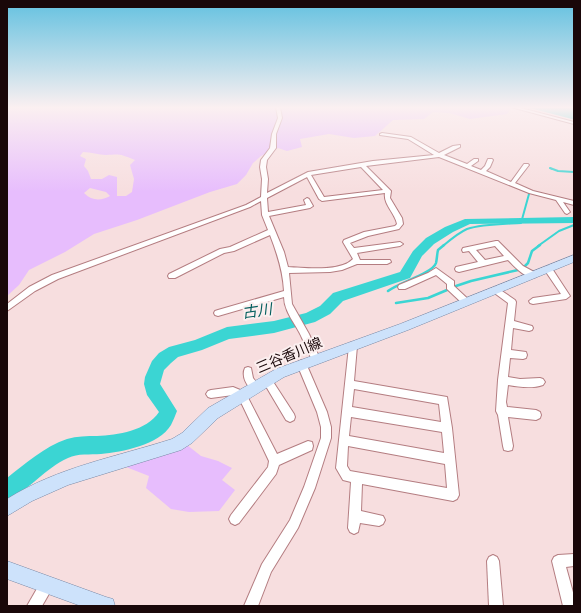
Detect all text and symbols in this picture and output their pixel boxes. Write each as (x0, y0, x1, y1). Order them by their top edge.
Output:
water label: 古川 (241, 300, 275, 321)
street label: 三谷香川線 (254, 334, 324, 376)

